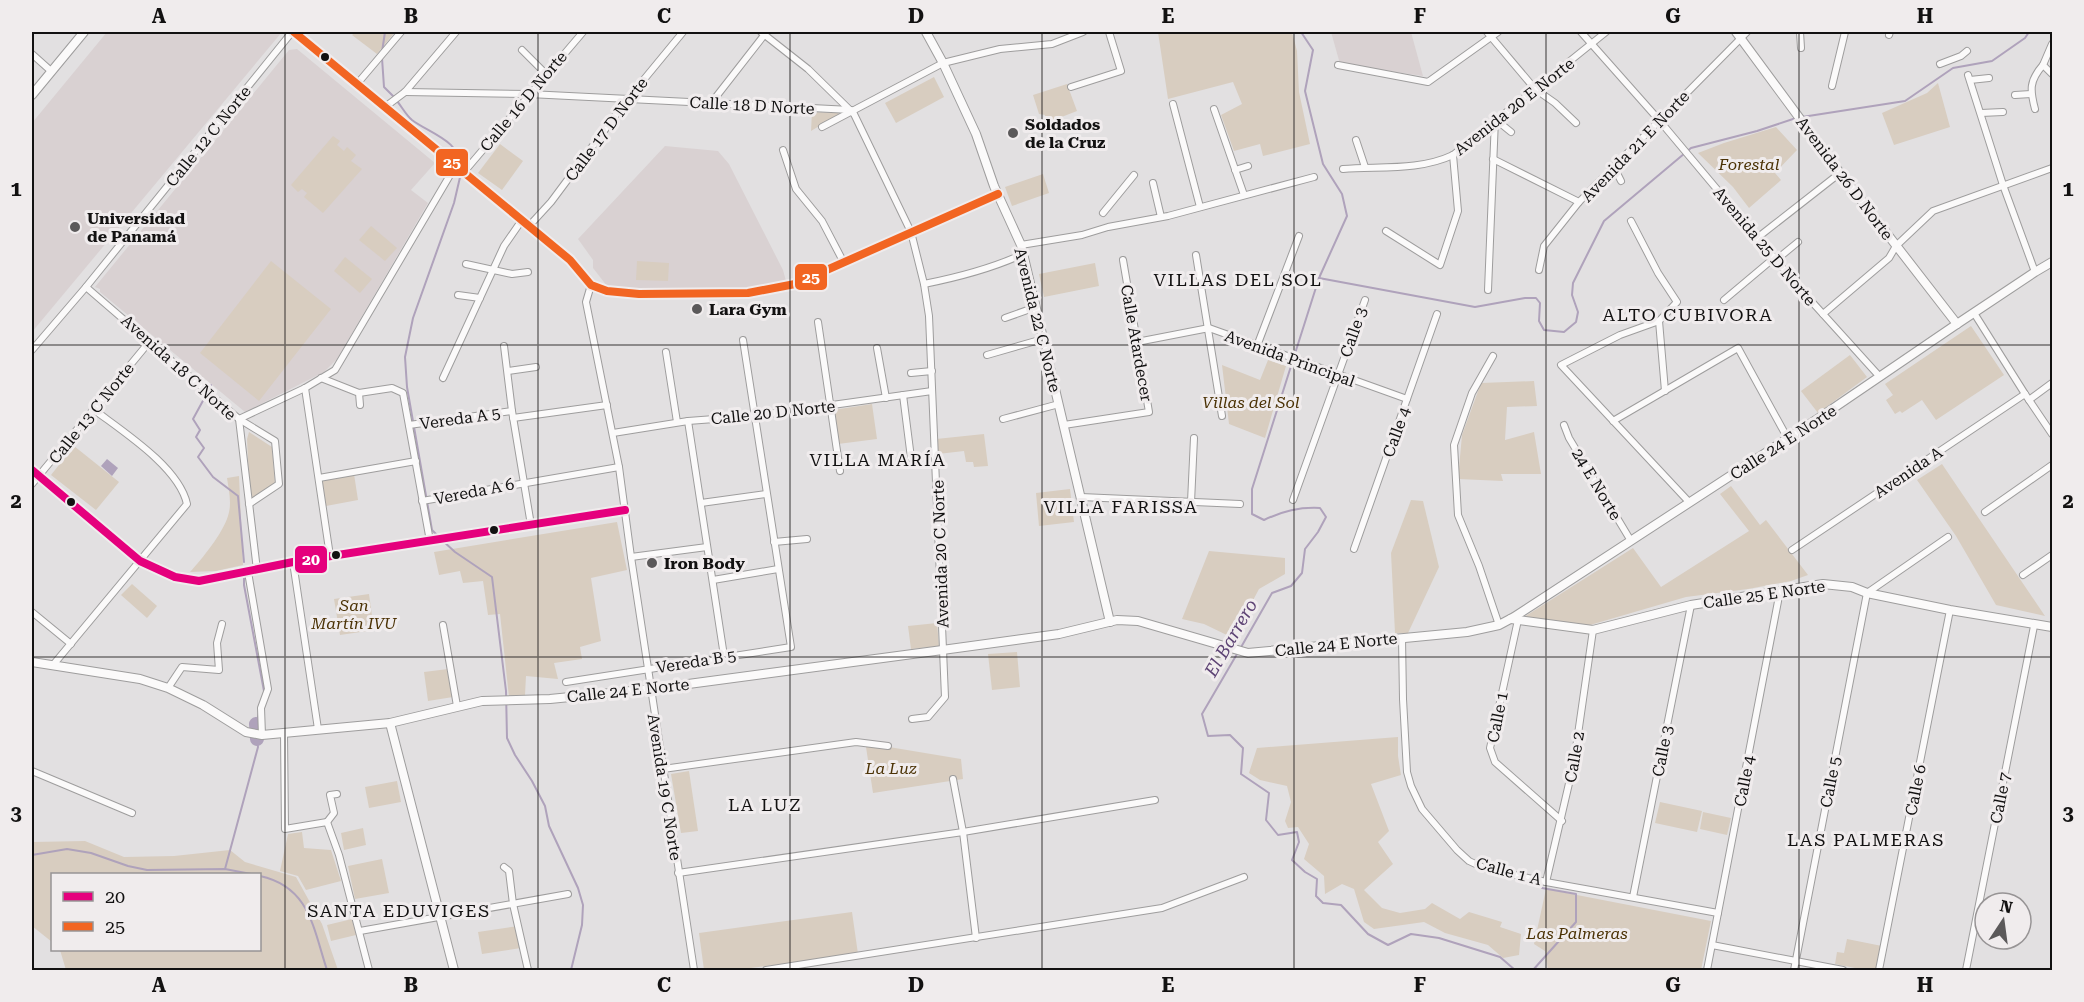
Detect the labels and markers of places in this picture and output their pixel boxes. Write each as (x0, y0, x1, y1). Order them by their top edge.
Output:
unlabelled marker (319, 51, 331, 63)
place label: Soldados de la Cruz (1025, 115, 1105, 152)
marker: Soldados de la Cruz (1006, 126, 1020, 140)
place label: Universidad de Panamá (87, 209, 185, 246)
marker: Universidad de Panamá (68, 220, 82, 234)
place label: Lara Gym (709, 300, 787, 319)
marker: Lara Gym (690, 302, 704, 316)
unlabelled marker (65, 496, 77, 508)
unlabelled marker (488, 524, 500, 536)
unlabelled marker (330, 549, 342, 561)
place label: Iron Body (664, 554, 745, 573)
marker: Iron Body (645, 556, 659, 570)

